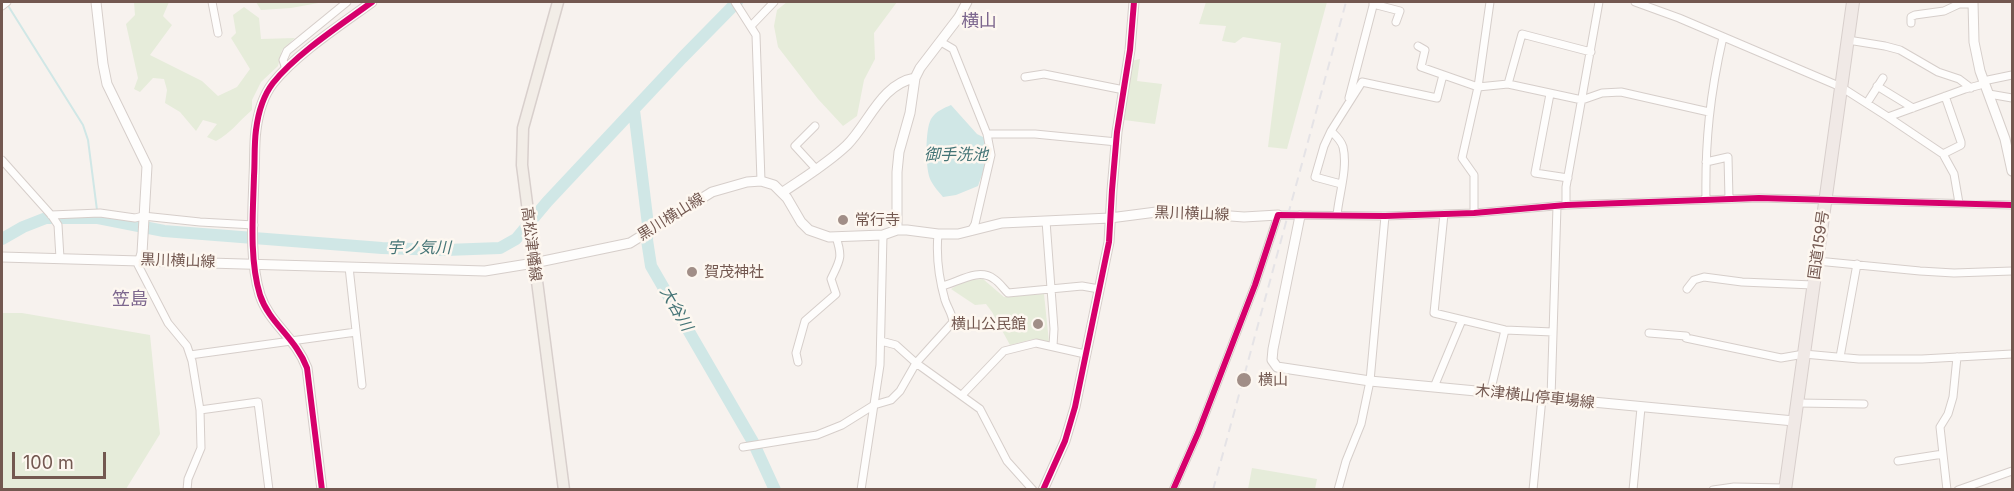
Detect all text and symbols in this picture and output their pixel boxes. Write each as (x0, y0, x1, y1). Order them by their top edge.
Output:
district label: 横山 (961, 11, 997, 33)
water label: 御手洗池 (924, 145, 988, 165)
street label: 黒川横山線 (634, 189, 708, 245)
street label: 黒川横山線 (1154, 204, 1230, 224)
street label: 高松津幡線 (517, 206, 545, 282)
street label: 国道159号 (1805, 209, 1833, 281)
place label: 常行寺 (855, 211, 900, 229)
marker: 常行寺 (836, 213, 850, 227)
water label: 宇ノ気川 (387, 238, 451, 258)
street label: 黒川横山線 (140, 251, 216, 271)
place label: 賀茂神社 (704, 263, 764, 281)
marker: 賀茂神社 (685, 265, 699, 279)
water label: 大谷川 (656, 283, 696, 335)
district label: 笠島 (112, 289, 148, 311)
place label: 横山公民館 (951, 315, 1026, 333)
marker: 横山公民館 (1031, 317, 1045, 331)
marker: 横山 (1235, 371, 1253, 389)
place label: 横山 (1258, 371, 1288, 389)
street label: 木津横山停車場線 (1474, 382, 1596, 412)
scale bar (15, 440, 110, 478)
text: 100 m (23, 452, 74, 473)

